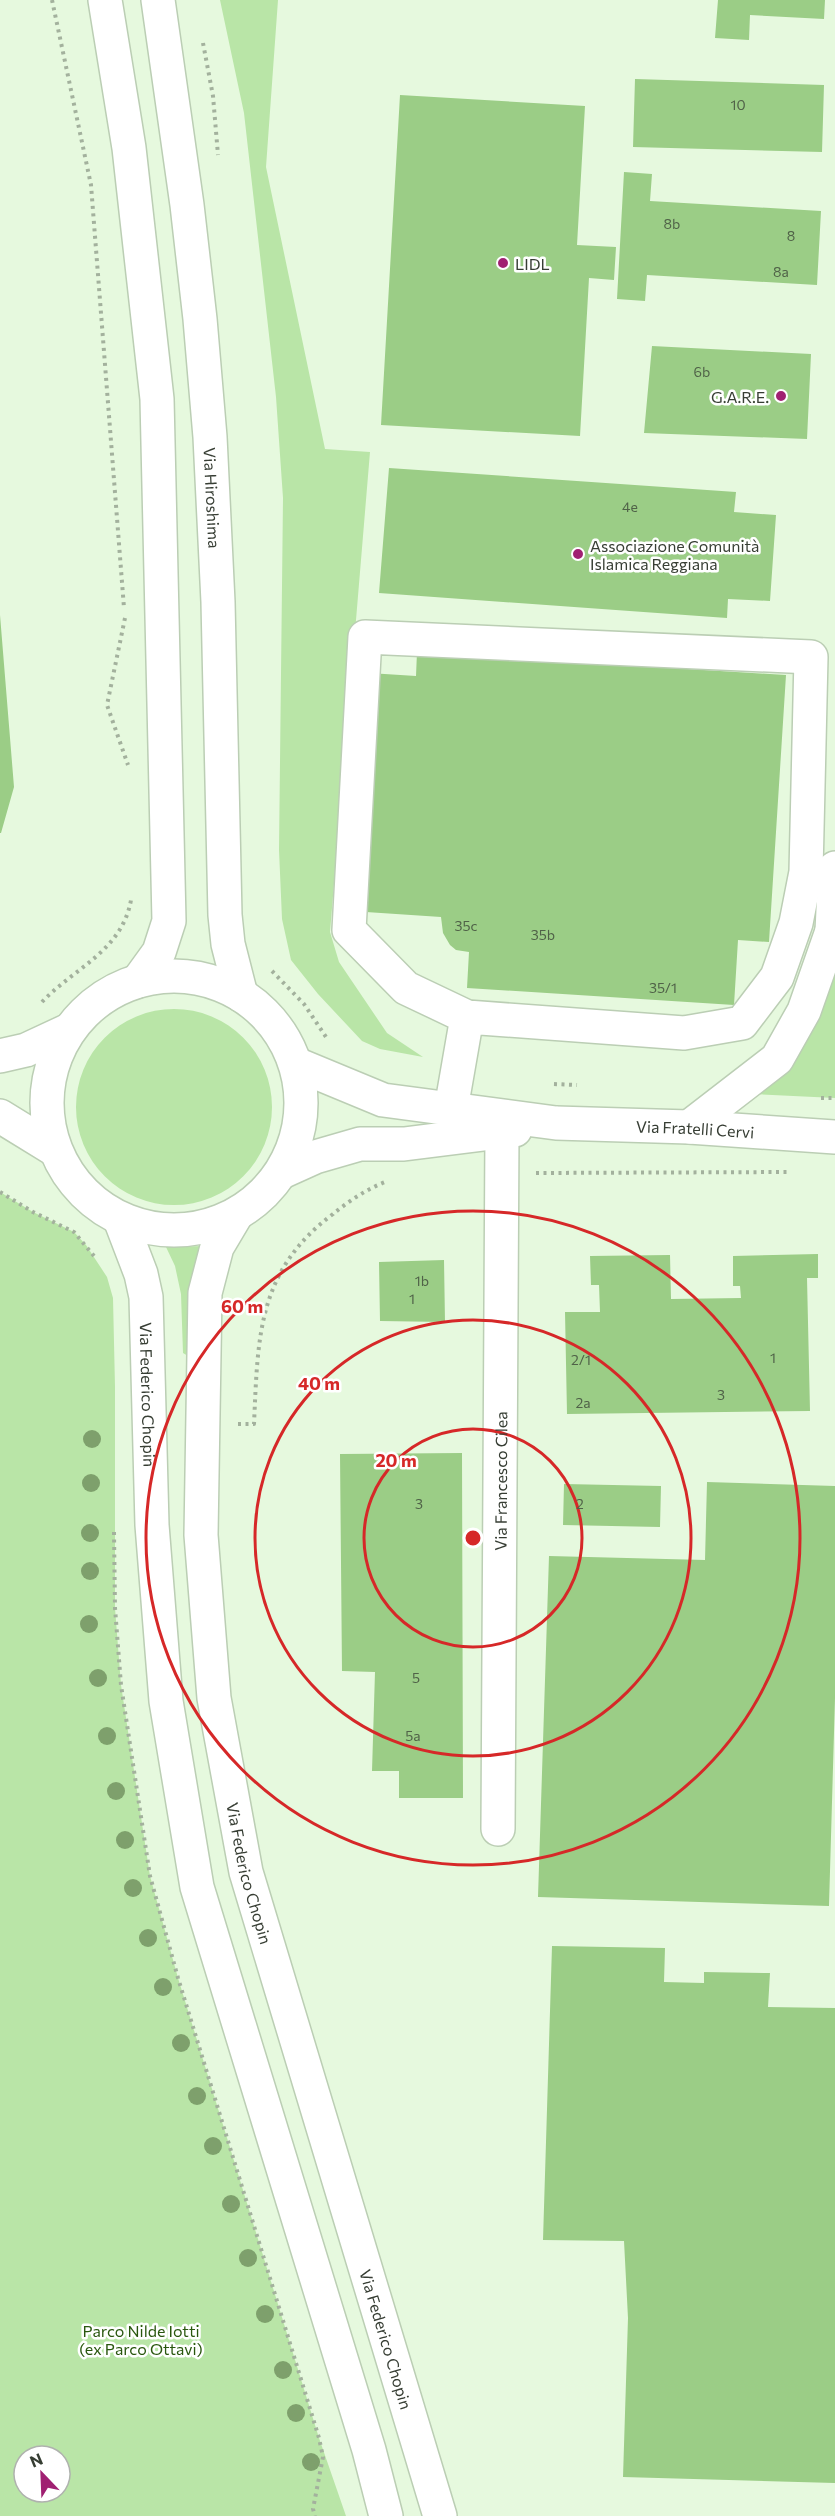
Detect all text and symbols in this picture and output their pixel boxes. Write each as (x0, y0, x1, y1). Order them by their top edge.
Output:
house number: 10 (730, 96, 746, 113)
house number: 8b (664, 215, 680, 232)
house number: 8 (787, 227, 795, 244)
place label: LIDL (515, 254, 550, 273)
marker: LIDL (496, 256, 510, 270)
house number: 8a (773, 263, 789, 280)
house number: 6b (694, 363, 710, 380)
place label: G.A.R.E. (711, 387, 769, 406)
marker: G.A.R.E. (774, 389, 788, 403)
street label: Via Hiroshima (201, 447, 225, 549)
house number: 4e (622, 498, 638, 515)
place label: Associazione Comunità Islamica Reggiana (590, 536, 759, 573)
marker: Associazione Comunità Islamica Reggiana (571, 547, 585, 561)
house number: 35c (455, 917, 478, 934)
house number: 35b (531, 926, 555, 943)
house number: 35/1 (649, 979, 677, 996)
street label: Via Fratelli Cervi (636, 1116, 755, 1141)
house number: 1b (415, 1272, 429, 1289)
house number: 1 (409, 1290, 415, 1307)
text: 60 m (221, 1295, 263, 1317)
street label: Via Federico Chopin (137, 1322, 160, 1467)
house number: 1 (770, 1349, 776, 1366)
house number: 2/1 (571, 1351, 591, 1368)
text: 40 m (298, 1372, 340, 1394)
house number: 3 (717, 1386, 725, 1403)
house number: 2a (575, 1394, 591, 1411)
street label: Via Francesco Cilea (490, 1411, 510, 1551)
text: 20 m (375, 1449, 417, 1471)
house number: 3 (415, 1495, 423, 1512)
house number: 2 (576, 1495, 584, 1512)
centre of rings (463, 1528, 483, 1548)
house number: 5 (412, 1669, 420, 1686)
house number: 5a (405, 1727, 421, 1744)
street label: Via Federico Chopin (224, 1801, 277, 1946)
street label: Via Federico Chopin (357, 2267, 417, 2411)
park label: Parco Nilde Iotti (ex Parco Ottavi) (79, 2321, 203, 2358)
north arrow (12, 2444, 72, 2504)
text: N (27, 2449, 45, 2471)

